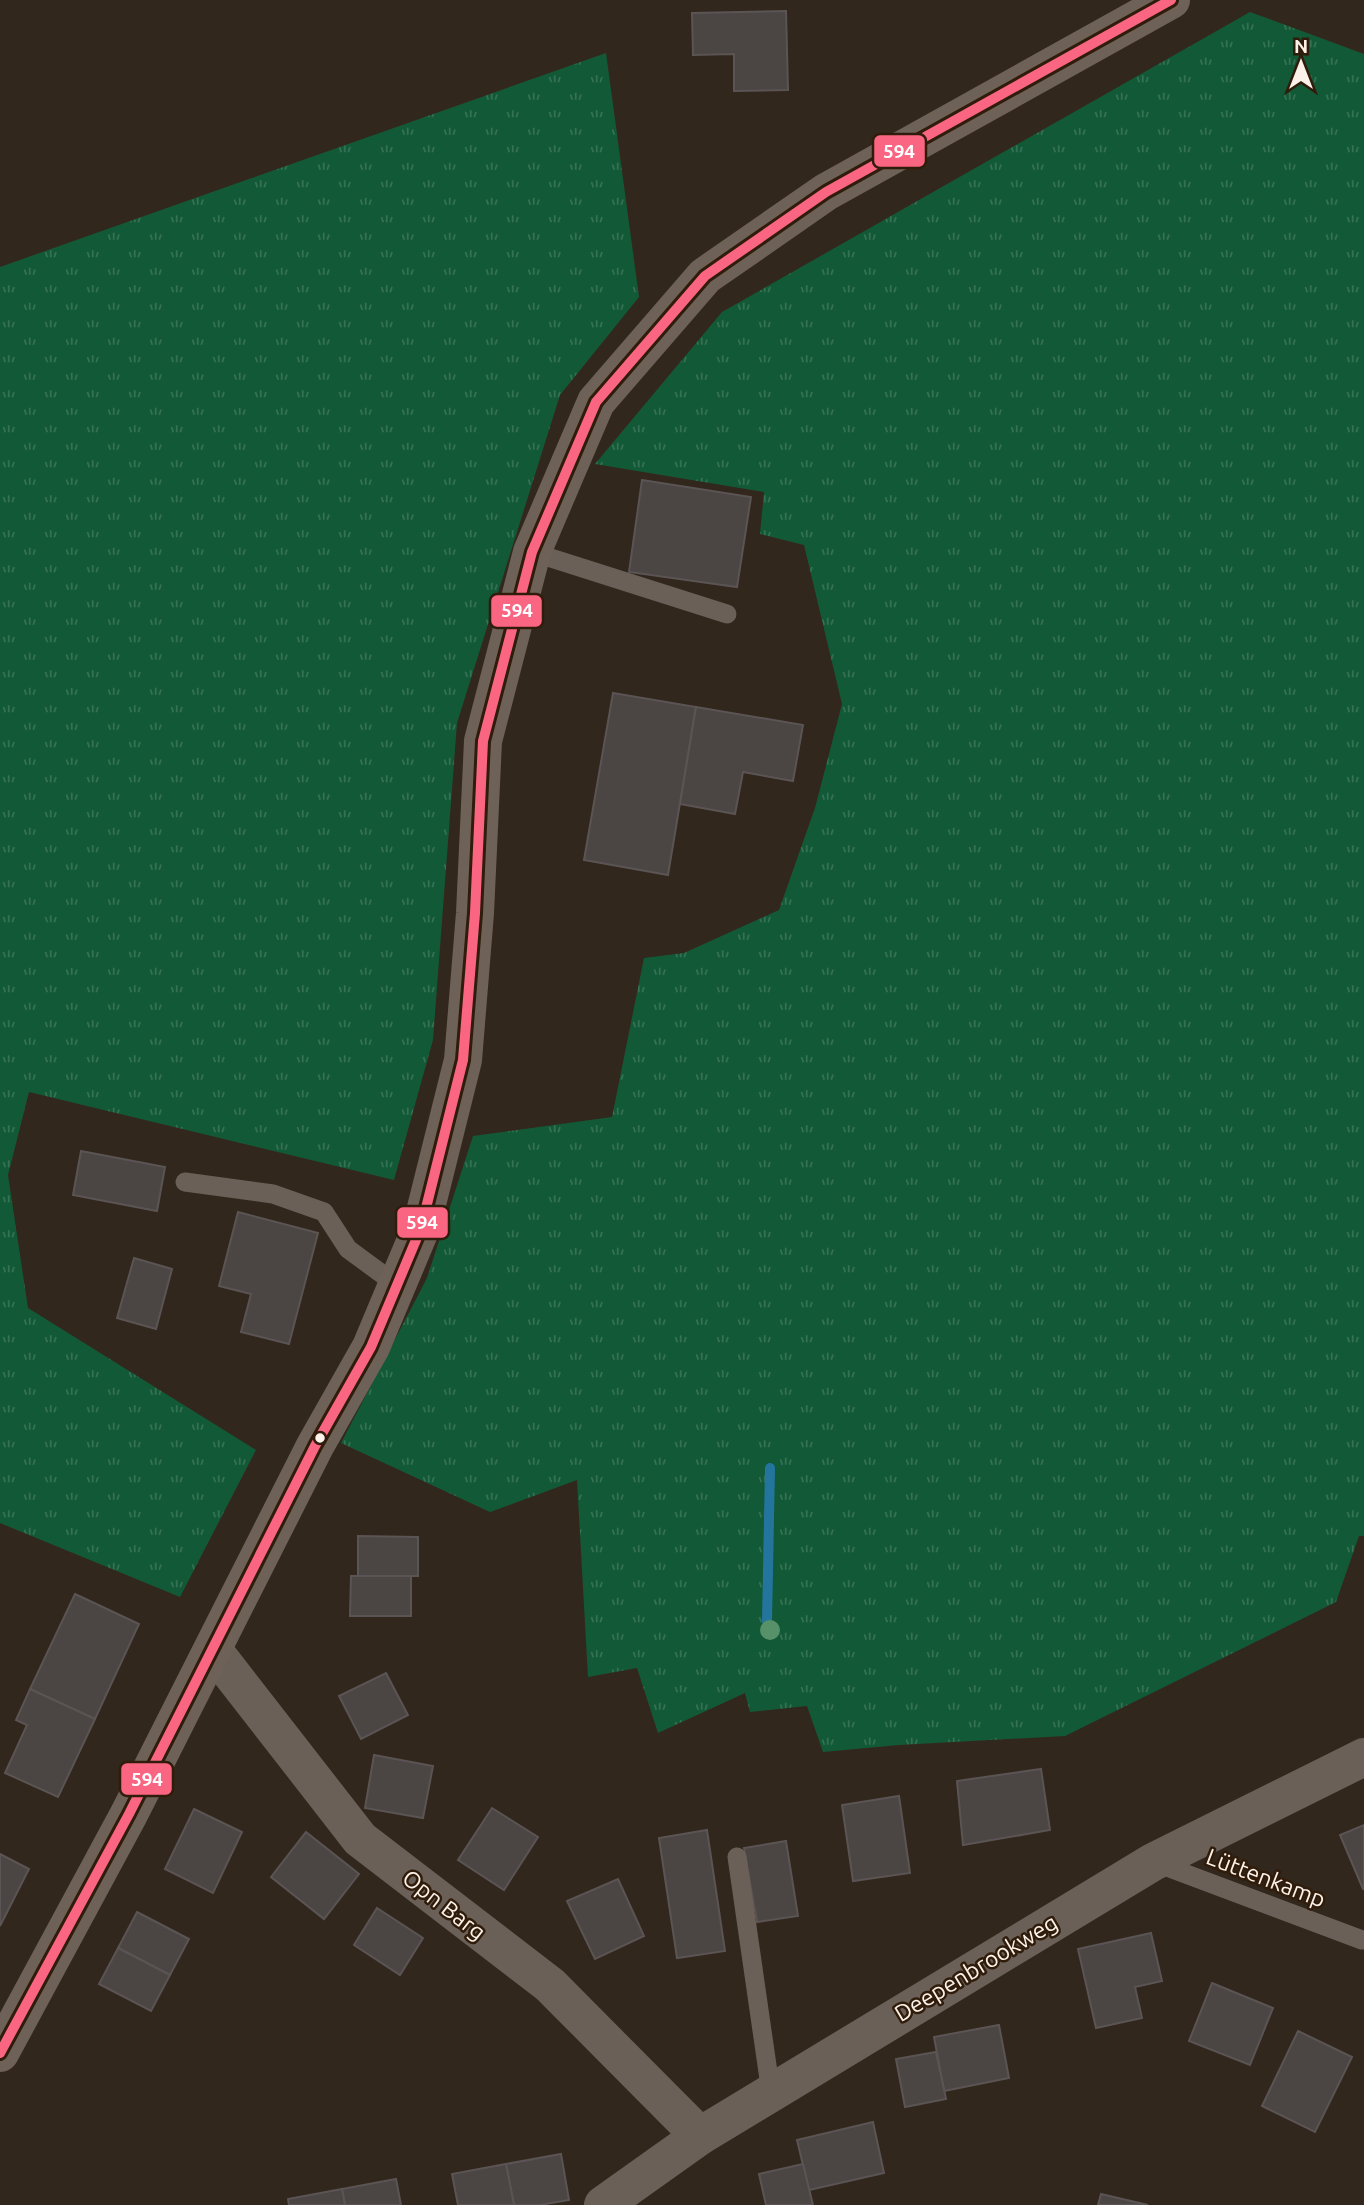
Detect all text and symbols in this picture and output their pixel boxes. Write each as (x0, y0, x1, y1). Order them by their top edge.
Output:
north arrow (1266, 28, 1336, 98)
text: N (1294, 35, 1308, 57)
line badge: 594 (873, 134, 926, 168)
text: 594 (883, 140, 915, 162)
line badge: 594 (490, 594, 543, 628)
text: 594 (501, 599, 533, 621)
line badge: 594 (396, 1206, 449, 1239)
text: 594 (406, 1211, 438, 1233)
unlabelled marker (313, 1431, 327, 1445)
line badge: 594 (120, 1762, 173, 1796)
text: 594 (131, 1768, 163, 1790)
street label: Lüttenkamp (1203, 1843, 1329, 1912)
street label: Opn Barg (398, 1865, 491, 1945)
street label: Deepenbrookweg (890, 1909, 1062, 2026)

